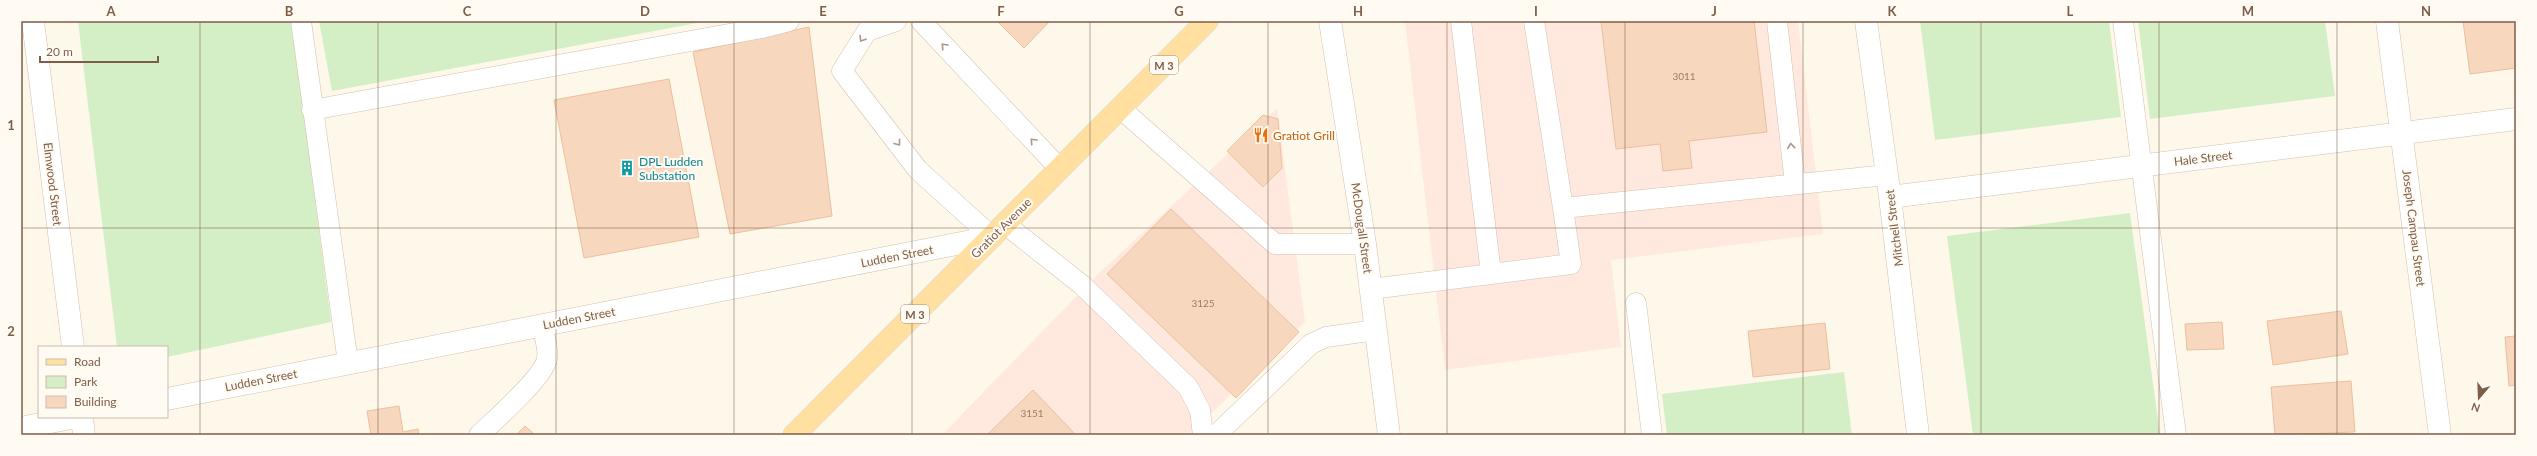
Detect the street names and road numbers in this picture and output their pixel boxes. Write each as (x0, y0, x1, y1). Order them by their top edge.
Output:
road number: M 3 (1150, 56, 1178, 74)
street label: Elmwood Street (40, 141, 66, 227)
street label: Hale Street (2173, 147, 2234, 169)
street label: Joseph Campau Street (2399, 169, 2429, 288)
street label: McDougall Street (1348, 182, 1376, 275)
street label: Mitchell Street (1882, 188, 1906, 267)
street label: Gratiot Avenue (968, 195, 1034, 261)
street label: Ludden Street (859, 241, 935, 270)
street label: Ludden Street (541, 303, 617, 332)
road number: M 3 (901, 305, 929, 323)
street label: Ludden Street (223, 365, 299, 394)

